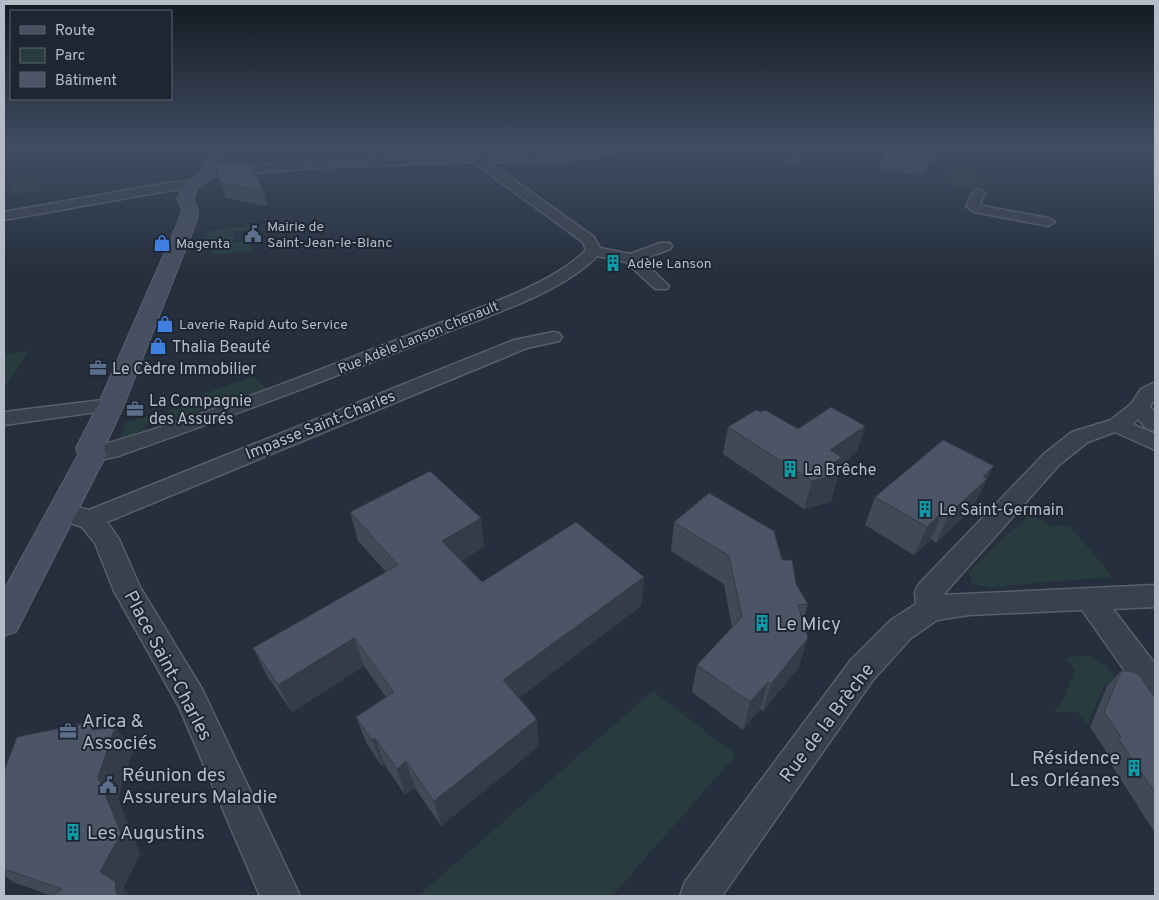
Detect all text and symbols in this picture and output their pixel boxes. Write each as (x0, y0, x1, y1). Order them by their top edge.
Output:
legend (10, 10, 172, 100)
text: Route (55, 22, 95, 41)
text: Parc (55, 47, 85, 66)
text: Bâtiment (55, 72, 117, 91)
place label: Mairie de Saint-Jean-le-Blanc (267, 219, 392, 252)
public building icon: Mairie de Saint-Jean-le-Blanc (243, 224, 263, 244)
shop icon: Magenta (152, 233, 172, 253)
place label: Magenta (176, 236, 230, 253)
building icon: Adèle Lanson (603, 253, 623, 273)
place label: Adèle Lanson (627, 256, 712, 273)
street label: Rue Adèle Lanson Chenault (336, 298, 501, 378)
shop icon: Laverie Rapid Auto Service (155, 314, 175, 334)
place label: Laverie Rapid Auto Service (179, 317, 348, 334)
shop icon: Thalia Beauté (148, 336, 168, 356)
place label: Thalia Beauté (172, 338, 270, 358)
office icon: Le Cèdre Immobilier (88, 358, 108, 378)
place label: Le Cèdre Immobilier (112, 360, 257, 380)
street label: Impasse Saint-Charles (243, 387, 399, 465)
place label: La Compagnie des Assurés (149, 392, 252, 430)
office icon: La Compagnie des Assurés (125, 399, 145, 419)
building icon: La Brêche (780, 459, 800, 479)
place label: La Brêche (804, 461, 876, 481)
building icon: Le Saint-Germain (915, 499, 935, 519)
place label: Le Saint-Germain (939, 501, 1064, 521)
street label: Place Saint-Charles (118, 587, 217, 745)
building icon: Le Micy (752, 613, 772, 633)
place label: Le Micy (776, 613, 841, 637)
street label: Rue de la Brèche (775, 659, 880, 788)
place label: Arica & Associés (82, 710, 157, 756)
office icon: Arica & Associés (58, 721, 78, 741)
place label: Résidence Les Orléanes (1009, 747, 1120, 793)
building icon: Résidence Les Orléanes (1124, 758, 1144, 778)
place label: Réunion des Assureurs Maladie (122, 764, 278, 810)
public building icon: Réunion des Assureurs Maladie (98, 775, 118, 795)
building icon: Les Augustins (63, 822, 83, 842)
place label: Les Augustins (87, 822, 205, 846)

